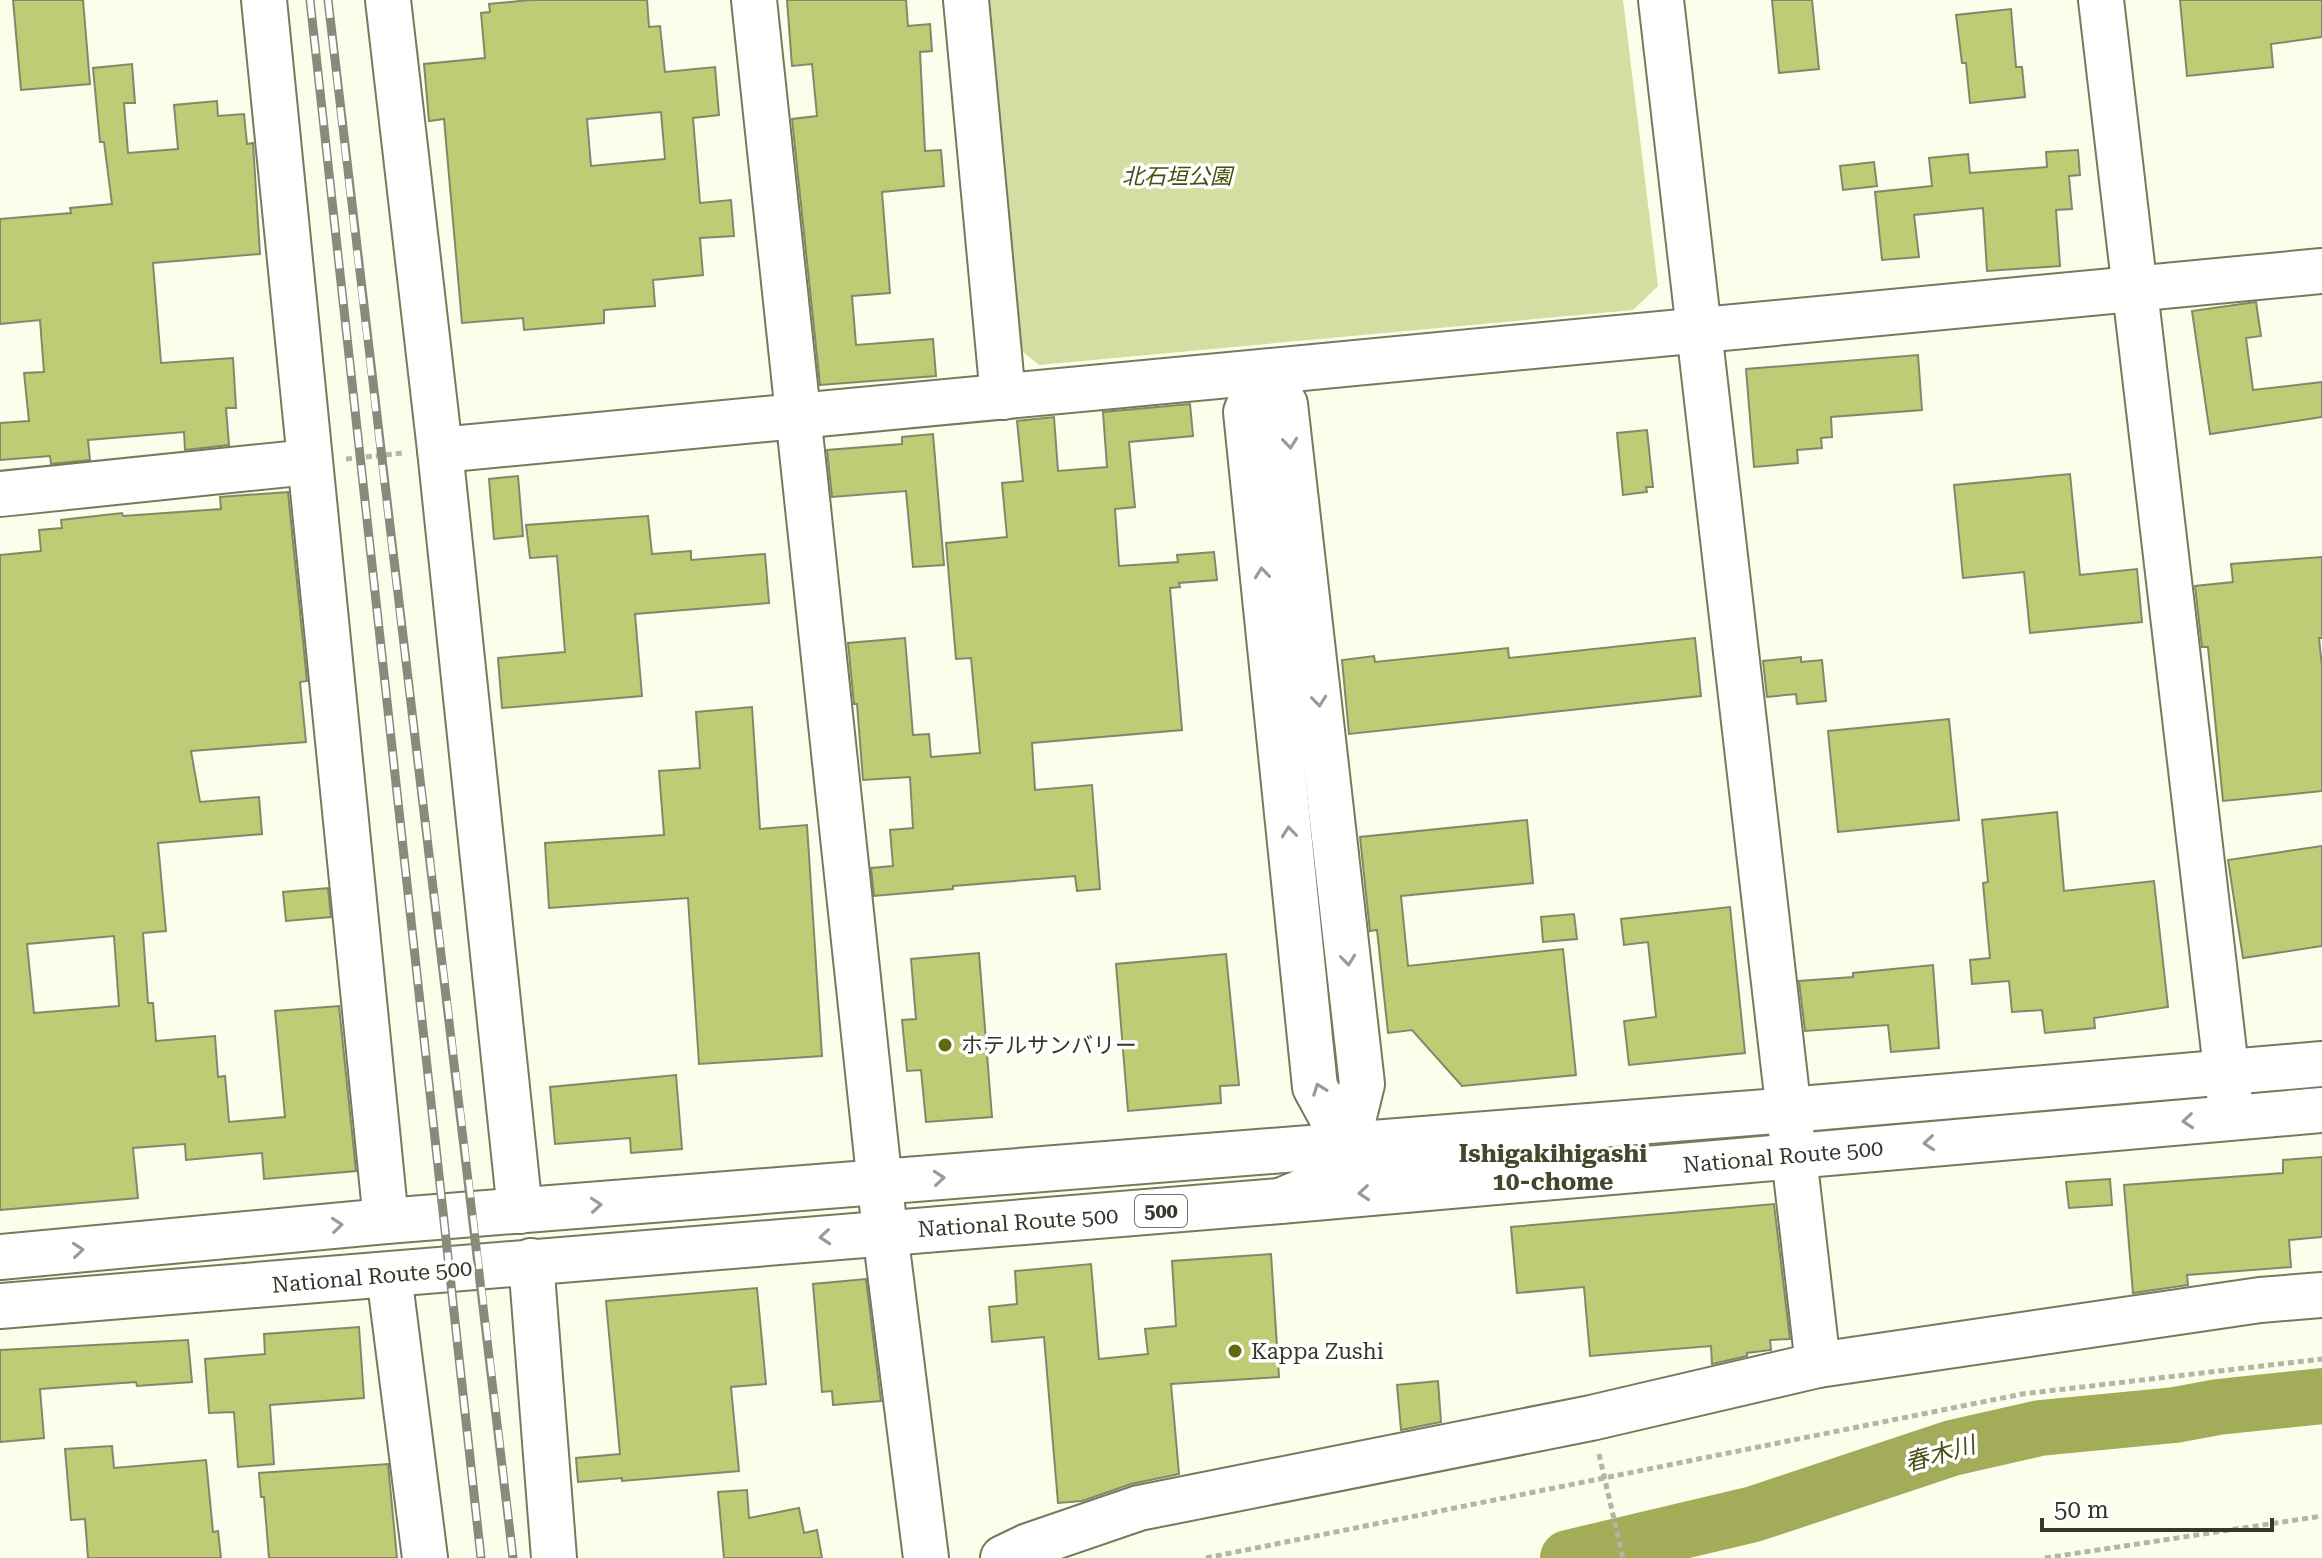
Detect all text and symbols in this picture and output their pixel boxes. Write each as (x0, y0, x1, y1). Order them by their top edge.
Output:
park label: 北石垣公園 (1122, 164, 1235, 189)
one-way arrow (1281, 437, 1298, 450)
one-way arrow (1254, 566, 1271, 579)
one-way arrow (1310, 694, 1327, 708)
one-way arrow (1280, 825, 1297, 838)
one-way arrow (1340, 953, 1357, 966)
place label: ホテルサンバリー (961, 1033, 1137, 1058)
marker: ホテルサンバリー (936, 1036, 954, 1054)
one-way arrow (1312, 1083, 1328, 1097)
one-way arrow (2182, 1112, 2195, 1129)
one-way arrow (1922, 1134, 1935, 1151)
street label: National Route 500 (1682, 1135, 1884, 1178)
district label: Ishigakihigashi 10-chome (1459, 1140, 1647, 1196)
one-way arrow (933, 1170, 946, 1187)
one-way arrow (1357, 1185, 1370, 1202)
road number: 500 (1135, 1195, 1187, 1227)
one-way arrow (590, 1197, 603, 1214)
street label: National Route 500 (917, 1203, 1119, 1242)
one-way arrow (330, 1217, 343, 1234)
one-way arrow (818, 1228, 831, 1245)
one-way arrow (72, 1242, 85, 1259)
street label: National Route 500 (271, 1255, 473, 1298)
place label: Kappa Zushi (1251, 1339, 1384, 1364)
marker: Kappa Zushi (1226, 1342, 1244, 1360)
water label: 春木川 (1902, 1430, 1981, 1477)
scale bar (2042, 1482, 2272, 1532)
text: 50 m (2054, 1496, 2109, 1524)

